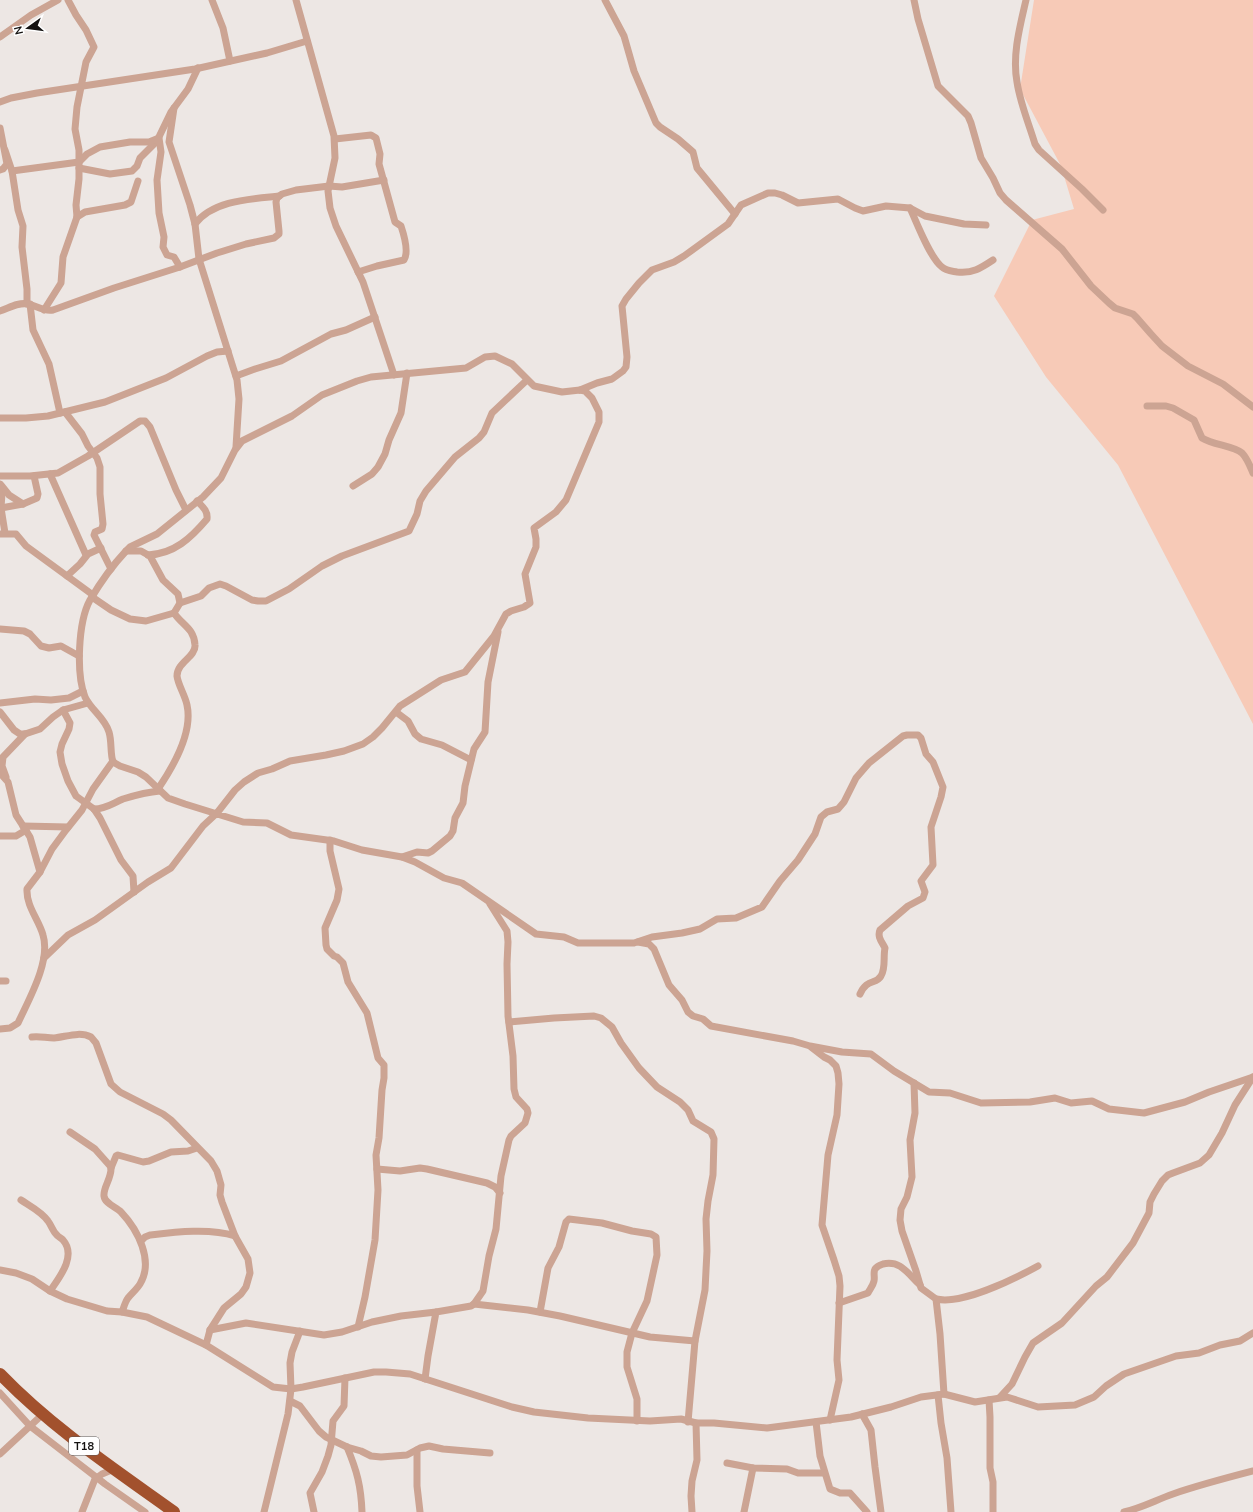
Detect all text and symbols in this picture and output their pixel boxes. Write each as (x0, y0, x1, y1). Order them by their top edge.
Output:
north arrow (8, 8, 48, 48)
text: N (10, 25, 26, 36)
road number: T18 (69, 1437, 99, 1455)

